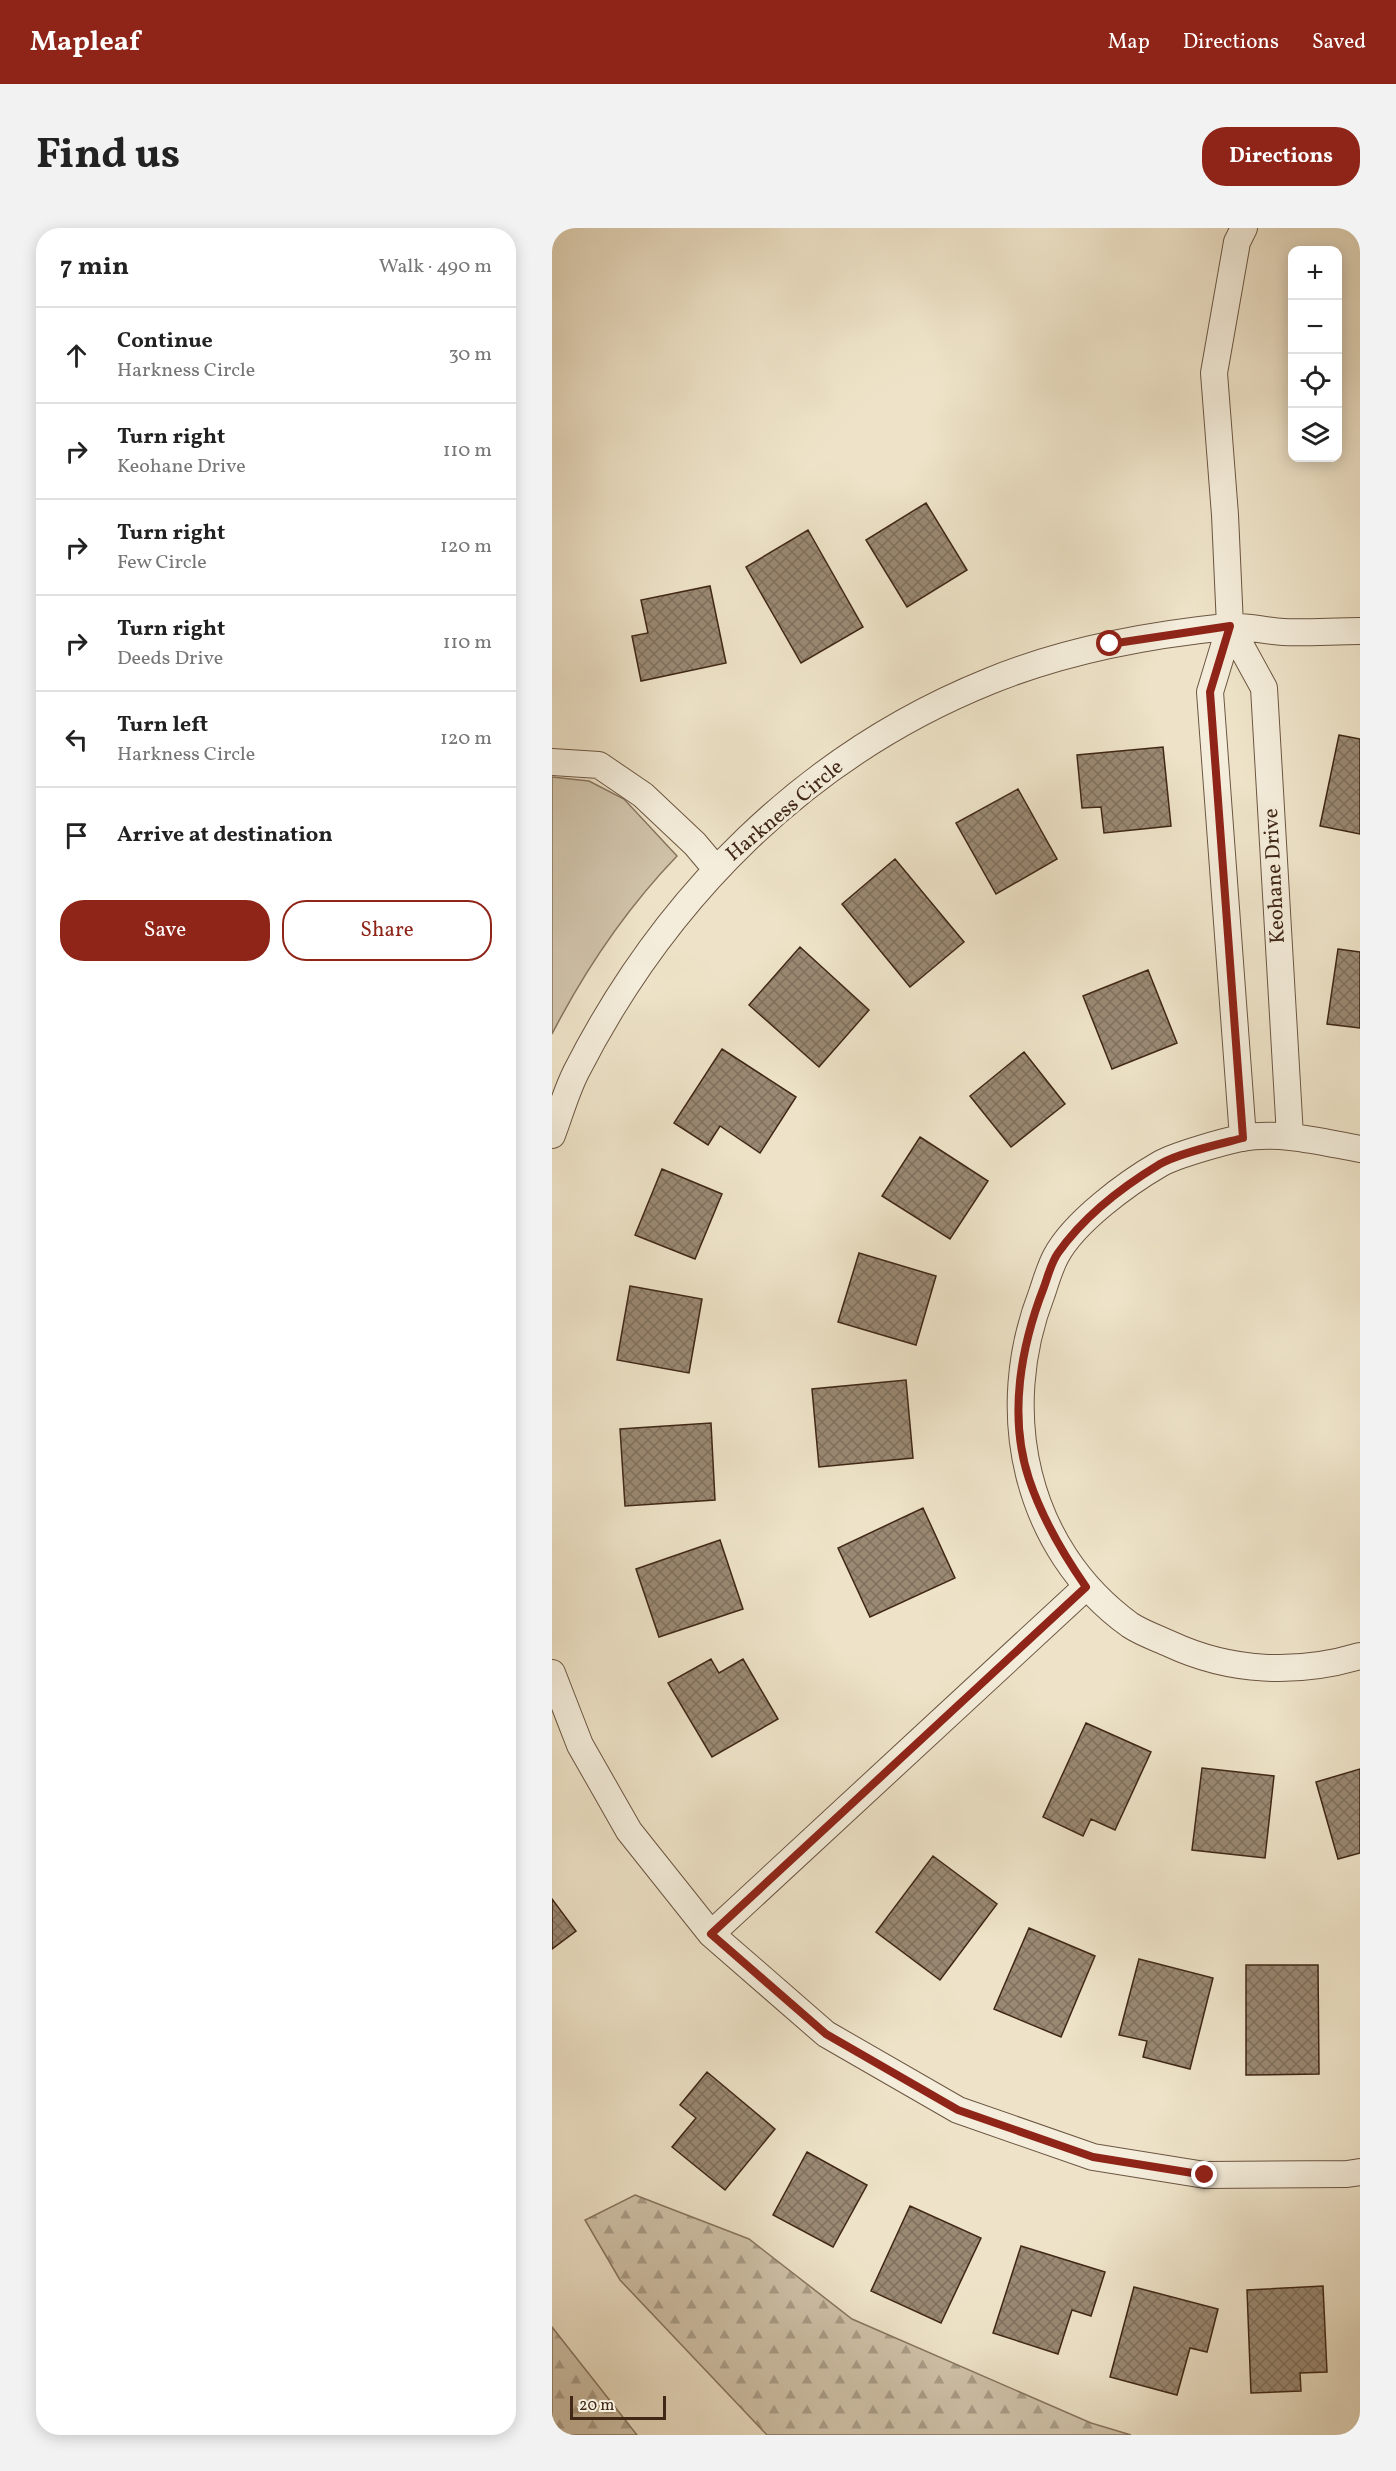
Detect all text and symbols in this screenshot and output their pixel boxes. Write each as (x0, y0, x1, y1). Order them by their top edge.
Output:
text: Mapleaf (30, 23, 140, 62)
text: Map (1108, 28, 1150, 57)
text: Directions (1183, 28, 1279, 57)
text: Saved (1312, 28, 1366, 57)
text: Find us (36, 127, 180, 186)
button: Directions (1202, 127, 1360, 186)
map controls (1288, 246, 1342, 462)
button: + (1288, 246, 1342, 300)
text: 7 min (60, 249, 129, 285)
text: Walk · 490 m (379, 253, 492, 281)
button: − (1288, 300, 1342, 354)
text: Continue (117, 326, 213, 357)
icon: ahead (60, 339, 93, 372)
text: 30 m (448, 341, 492, 369)
button: locate (1288, 354, 1342, 408)
text: Harkness Circle (117, 357, 255, 385)
button: layers (1288, 408, 1342, 462)
text: Turn right (117, 422, 225, 453)
icon: right (60, 435, 93, 468)
text: 110 m (443, 437, 492, 465)
text: Keohane Drive (117, 453, 246, 481)
text: Turn right (117, 518, 225, 549)
icon: right (60, 531, 93, 564)
text: 120 m (440, 533, 492, 561)
text: Few Circle (117, 549, 207, 577)
text: Turn right (117, 614, 225, 645)
icon: right (60, 627, 93, 660)
text: 110 m (443, 629, 492, 657)
route start (1096, 630, 1122, 656)
text: Deeds Drive (117, 645, 223, 673)
text: Turn left (117, 710, 208, 741)
icon: left (60, 723, 93, 756)
text: 120 m (440, 725, 492, 753)
text: Harkness Circle (117, 741, 255, 769)
street label: Harkness Circle (720, 753, 850, 869)
street label: Keohane Drive (1257, 808, 1293, 944)
icon: arrive (60, 819, 93, 852)
text: Arrive at destination (117, 820, 333, 851)
button: Save (60, 900, 270, 961)
button: Share (282, 900, 492, 961)
route end (1191, 2161, 1217, 2187)
scale bar (570, 2393, 666, 2420)
text: 20 m (579, 2395, 614, 2417)

